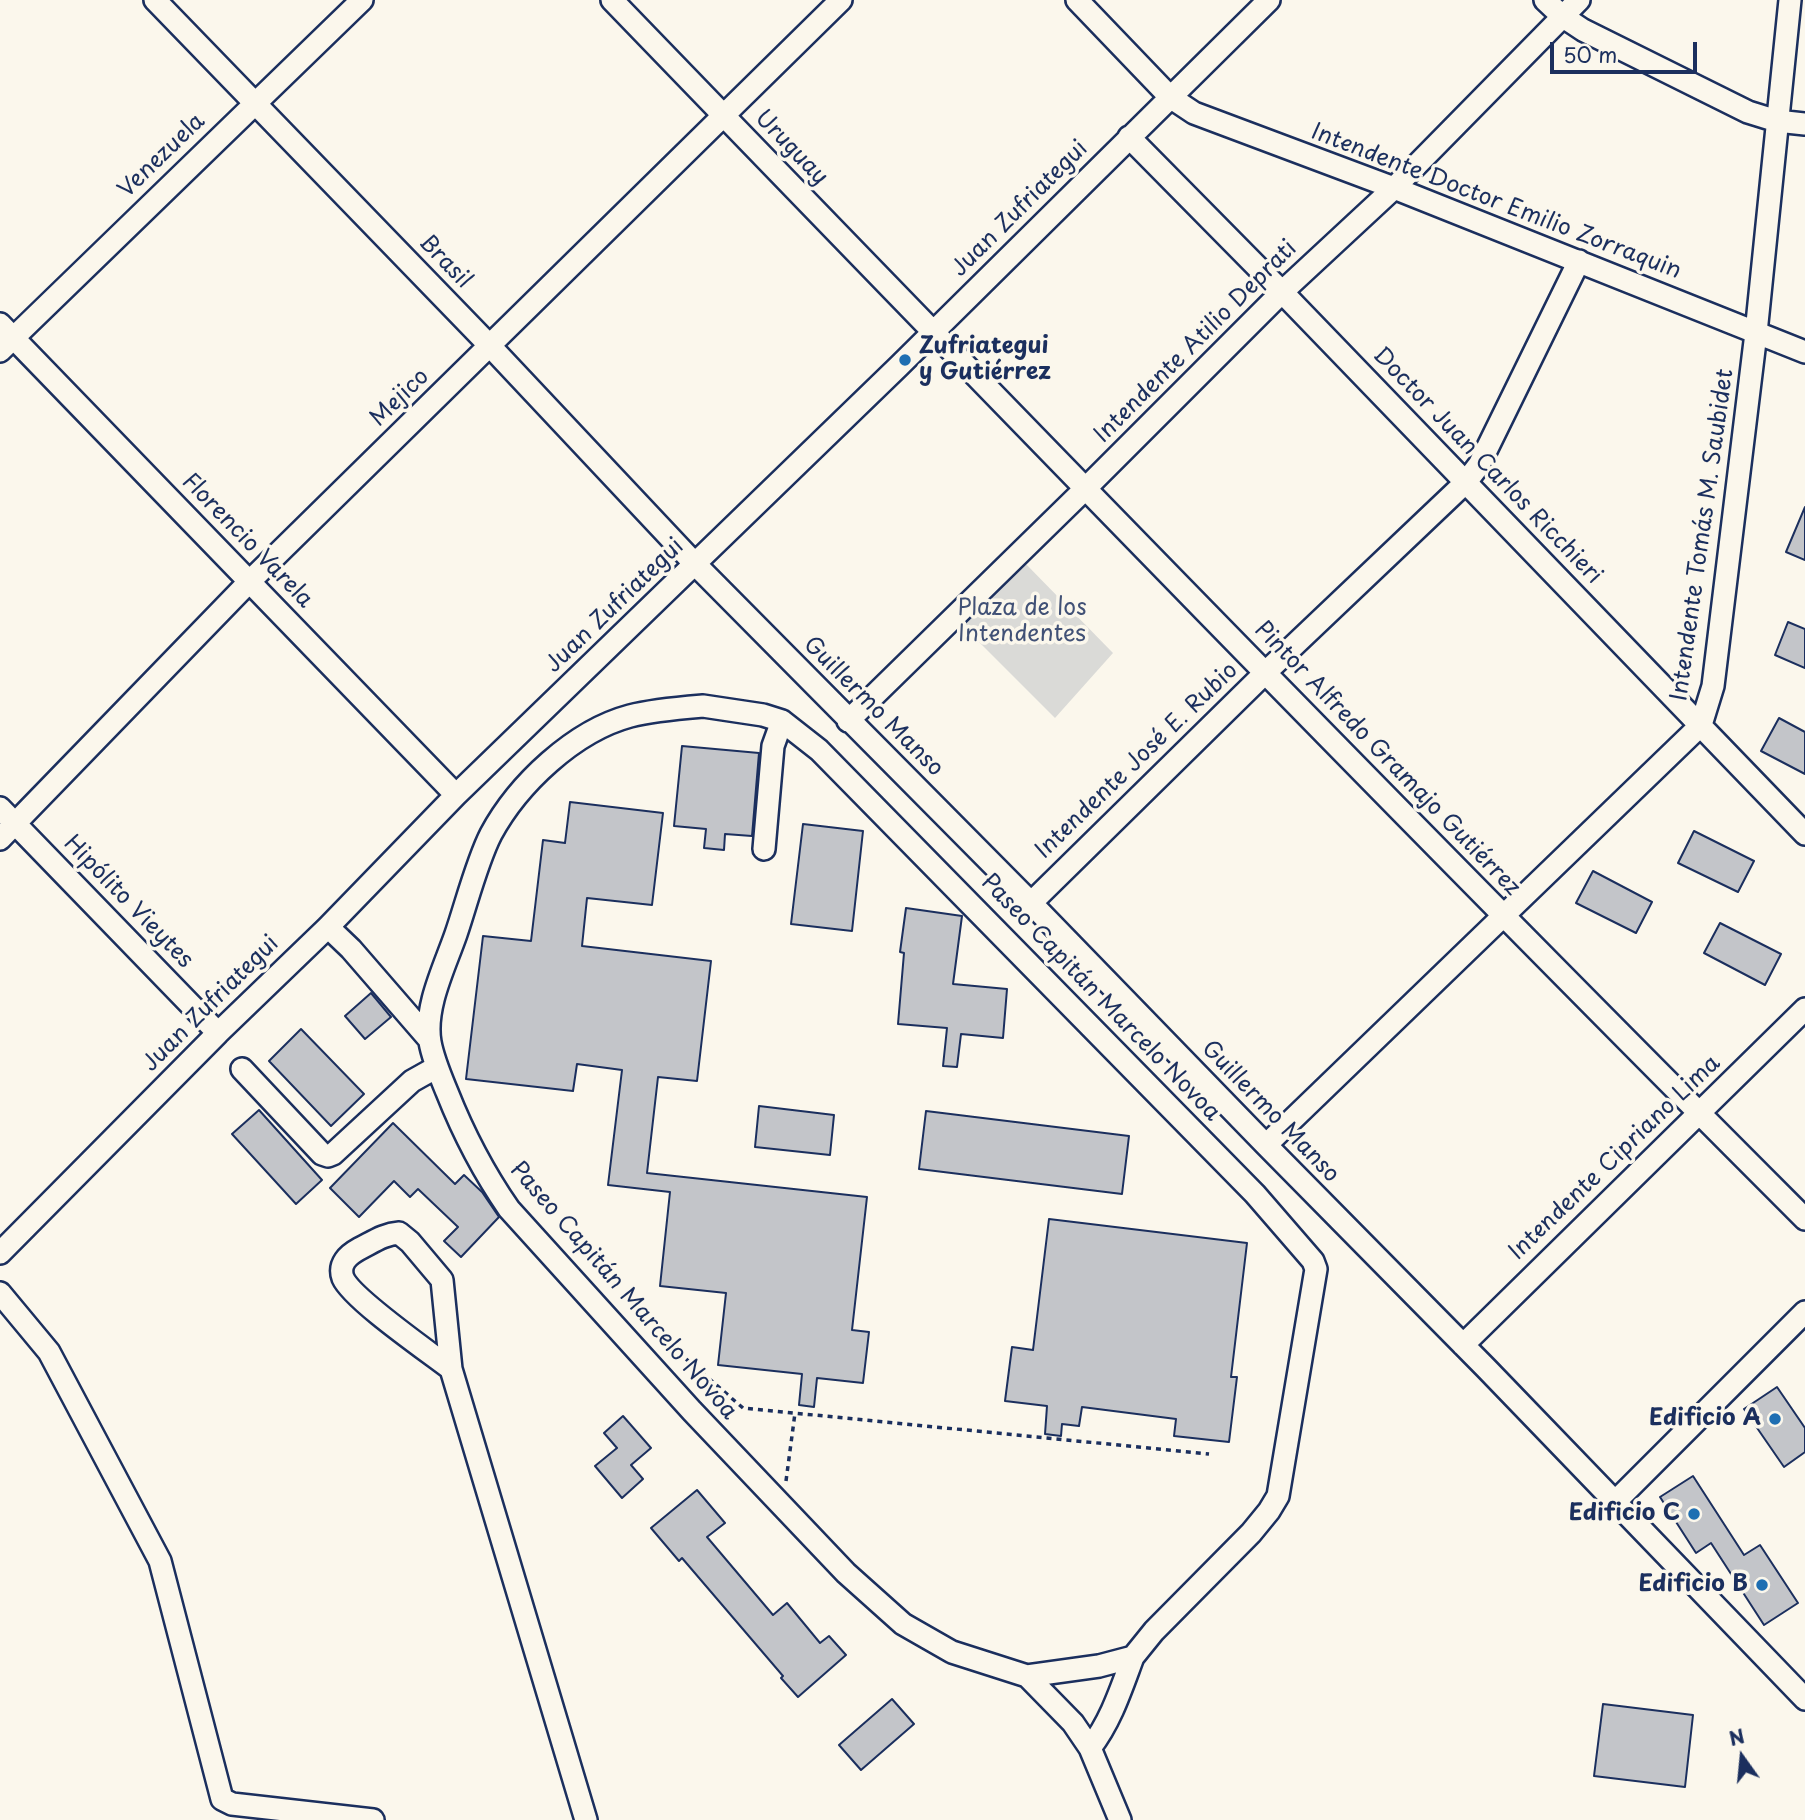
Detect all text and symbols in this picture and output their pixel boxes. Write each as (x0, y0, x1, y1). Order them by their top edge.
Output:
scale bar (1553, 28, 1700, 72)
text: 50 m (1563, 38, 1617, 70)
street label: Uruguay (749, 105, 833, 191)
street label: Venezuela (113, 108, 211, 204)
street label: Intendente Doctor Emilio Zorraquin (1307, 119, 1685, 285)
street label: Juan Zufriategui (946, 135, 1094, 283)
street label: Brasil (413, 229, 477, 295)
street label: Intendente Atilio Deprati (1089, 235, 1303, 449)
place label: Zufriategui y Gutiérrez (919, 333, 1051, 387)
street label: Doctor Juan Carlos Ricchieri (1367, 342, 1607, 590)
marker: Zufriategui y Gutiérrez (897, 352, 913, 368)
street label: Mejico (365, 363, 435, 433)
street label: Intendente Tomás M. Saubidet (1666, 367, 1740, 703)
street label: Florencio Varela (176, 468, 318, 614)
street label: Juan Zufriategui (540, 533, 690, 679)
park label: Plaza de los Intendentes (957, 595, 1087, 649)
street label: Pintor Alfredo Gramajo Gutiérrez (1248, 616, 1526, 902)
street label: Guillermo Manso (797, 631, 949, 783)
street label: Intendente José E. Rubio (1030, 657, 1244, 865)
street label: Hipólito Vieytes (58, 830, 198, 974)
street label: Paseo Capitán Marcelo Novoa (975, 869, 1225, 1127)
street label: Juan Zufriategui (137, 930, 285, 1078)
street label: Guillermo Manso (1195, 1035, 1345, 1189)
street label: Intendente Cipriano Lima (1504, 1050, 1726, 1266)
street label: Paseo Capitán Marcelo Novoa (503, 1156, 743, 1426)
place label: Edificio A (1649, 1405, 1761, 1433)
marker: Edificio A (1767, 1411, 1783, 1427)
place label: Edificio C (1569, 1500, 1680, 1528)
marker: Edificio C (1686, 1506, 1702, 1522)
place label: Edificio B (1638, 1571, 1748, 1599)
marker: Edificio B (1754, 1577, 1770, 1593)
text: N (1726, 1721, 1747, 1752)
north arrow (1707, 1722, 1777, 1792)

